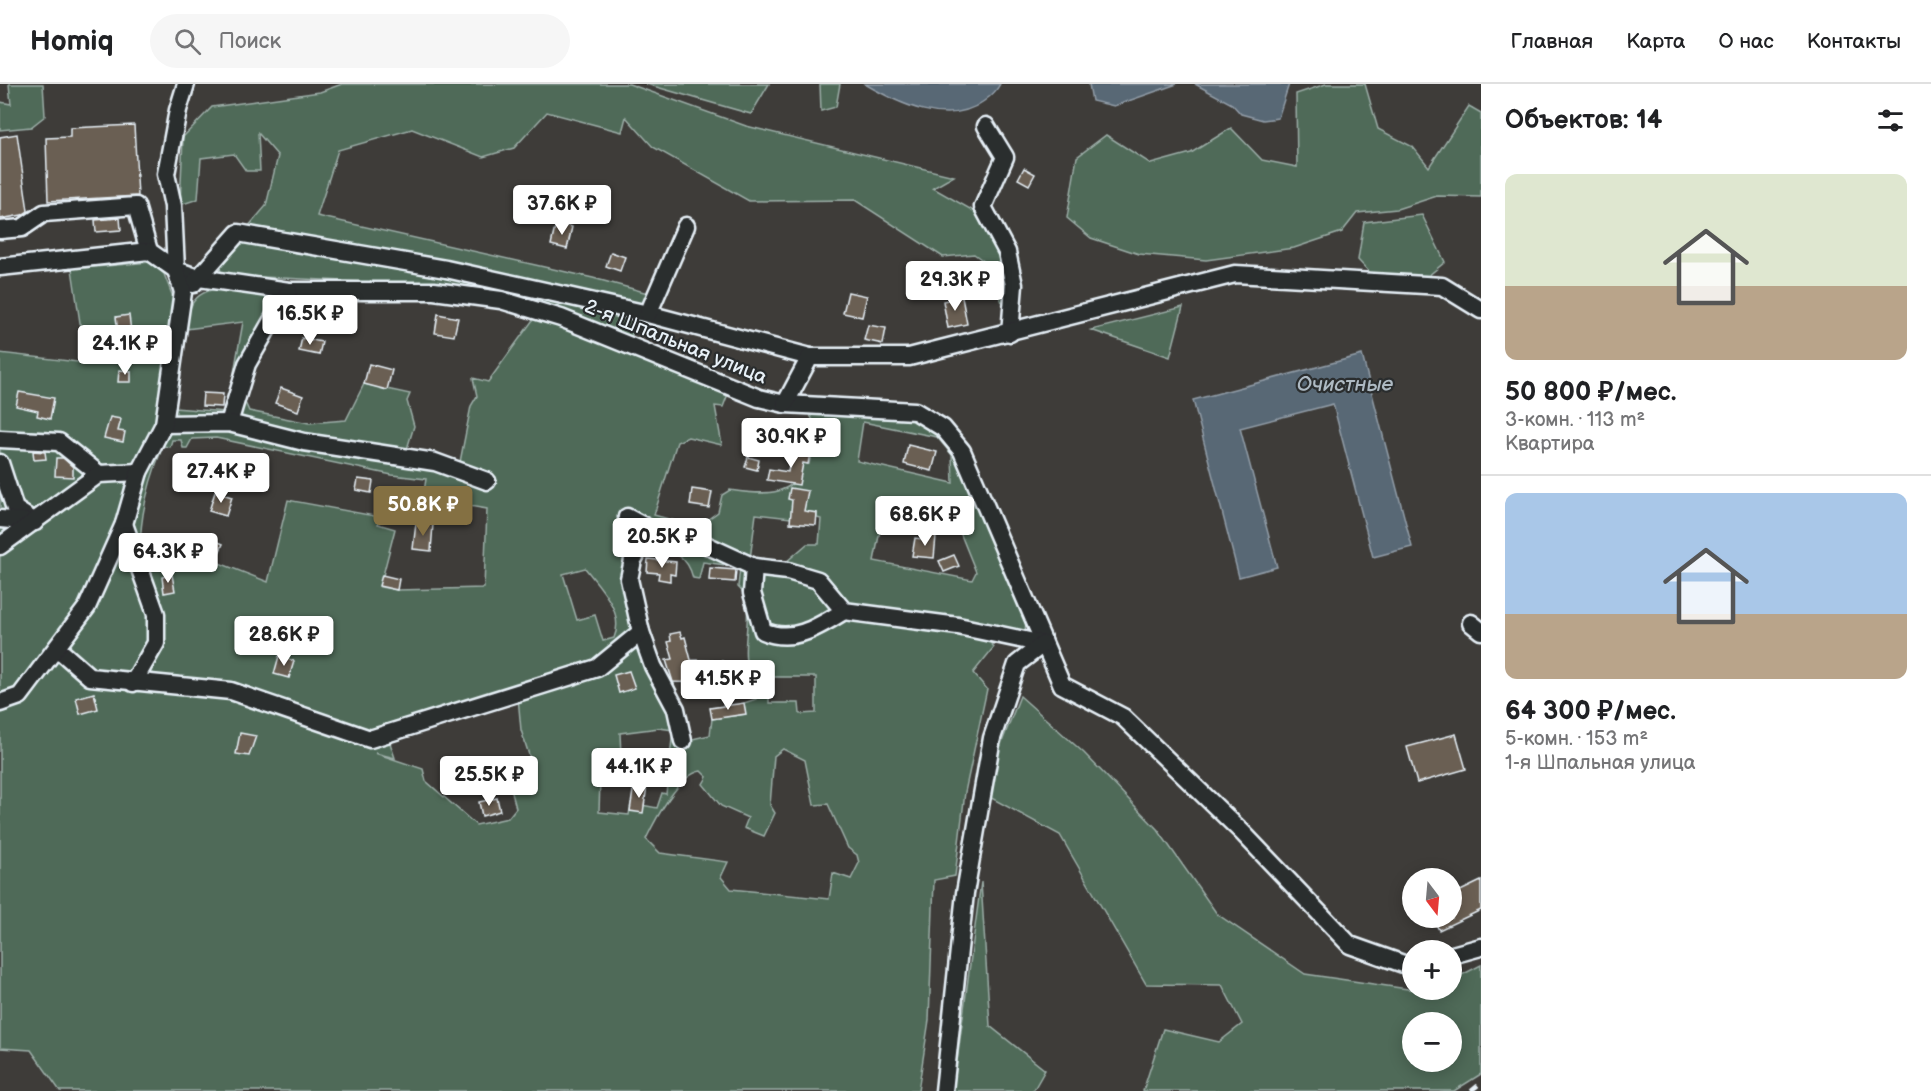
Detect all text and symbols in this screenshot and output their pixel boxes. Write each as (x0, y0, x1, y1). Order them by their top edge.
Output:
search box (150, 14, 570, 68)
text: Homiq (30, 25, 114, 58)
icon: search (171, 25, 204, 58)
text: Поиск (219, 28, 281, 55)
text: Главная (1510, 29, 1593, 54)
text: Карта (1626, 29, 1685, 54)
text: О нас (1718, 29, 1774, 54)
text: Контакты (1807, 29, 1901, 54)
icon: filters (1874, 104, 1907, 137)
text: Объектов: 14 (1505, 105, 1662, 136)
pin: 37.6K ₽ (507, 185, 617, 236)
text: 37.6K ₽ (527, 192, 597, 216)
icon: home (1652, 213, 1760, 321)
pin: 29.3K ₽ (900, 261, 1010, 312)
text: 29.3K ₽ (920, 268, 990, 292)
street label: 2-я Шпальная улица (581, 294, 771, 390)
pin: 16.5K ₽ (255, 295, 365, 346)
text: 16.5K ₽ (276, 302, 344, 326)
pin: 24.1K ₽ (70, 325, 180, 376)
text: 24.1K ₽ (92, 332, 158, 356)
water label: Очистные (1297, 372, 1394, 397)
text: 50 800 ₽/мес. (1505, 377, 1677, 408)
text: 3-комн. · 113 m² (1505, 408, 1645, 432)
pin: 30.9K ₽ (736, 418, 846, 469)
text: 30.9K ₽ (756, 425, 826, 449)
text: Квартира (1505, 432, 1595, 456)
pin: 27.4K ₽ (166, 453, 276, 504)
text: 27.4K ₽ (186, 460, 256, 484)
pin: 50.8K ₽ (368, 486, 478, 537)
text: 50.8K ₽ (387, 493, 459, 517)
pin: 68.6K ₽ (870, 496, 980, 547)
text: 68.6K ₽ (889, 503, 961, 527)
pin: 20.5K ₽ (607, 518, 717, 569)
text: 20.5K ₽ (627, 525, 697, 549)
icon: home (1652, 532, 1760, 640)
pin: 64.3K ₽ (113, 533, 223, 584)
text: 64.3K ₽ (133, 540, 203, 564)
pin: 28.6K ₽ (229, 616, 339, 667)
text: 28.6K ₽ (248, 623, 320, 647)
pin: 41.5K ₽ (673, 660, 783, 711)
text: 41.5K ₽ (695, 667, 761, 691)
text: 64 300 ₽/мес. (1505, 696, 1676, 727)
text: 5-комн. · 153 m² (1505, 727, 1648, 751)
pin: 44.1K ₽ (584, 748, 694, 799)
text: 1-я Шпальная улица (1505, 751, 1696, 775)
text: 44.1K ₽ (605, 755, 673, 779)
pin: 25.5K ₽ (434, 756, 544, 807)
text: 25.5K ₽ (454, 763, 524, 787)
north arrow (1402, 868, 1462, 928)
map controls (1402, 868, 1462, 1072)
button: + (1402, 940, 1462, 1000)
button: − (1402, 1012, 1462, 1072)

